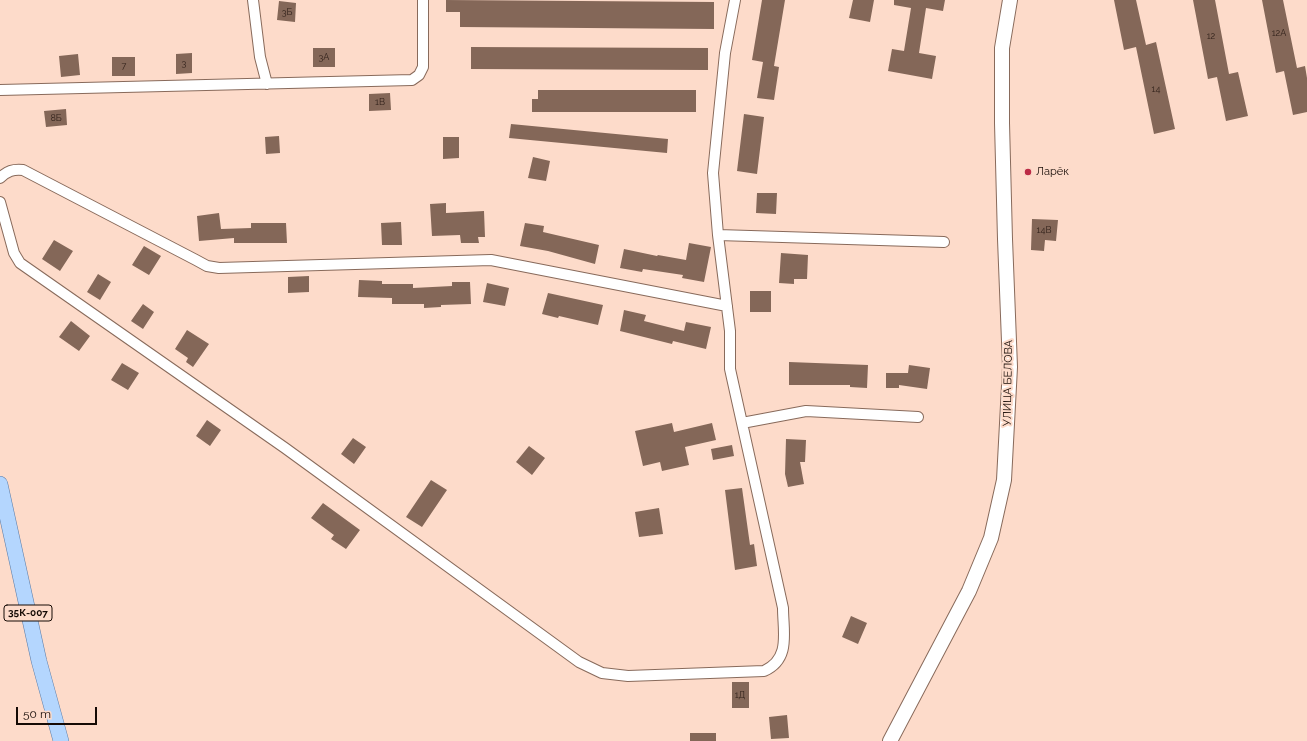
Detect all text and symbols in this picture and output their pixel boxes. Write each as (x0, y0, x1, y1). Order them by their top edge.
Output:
house number: 3Б (282, 7, 292, 17)
house number: 12А (1272, 28, 1286, 38)
house number: 12 (1207, 31, 1215, 41)
house number: 3А (319, 52, 329, 62)
house number: 3 (182, 58, 186, 68)
house number: 7 (122, 61, 126, 71)
house number: 14 (1152, 84, 1160, 94)
house number: 1В (375, 97, 385, 107)
house number: 8Б (50, 113, 62, 123)
place label: Ларёк (1036, 165, 1069, 179)
marker: Ларёк (1023, 167, 1033, 177)
house number: 14В (1037, 225, 1051, 235)
street label: УЛИЦА БЕЛОВА (1001, 340, 1015, 426)
road number: 35К-007 (4, 605, 52, 621)
house number: 1Д (735, 690, 745, 700)
scale bar (18, 699, 99, 725)
text: 50 m (23, 707, 51, 721)

